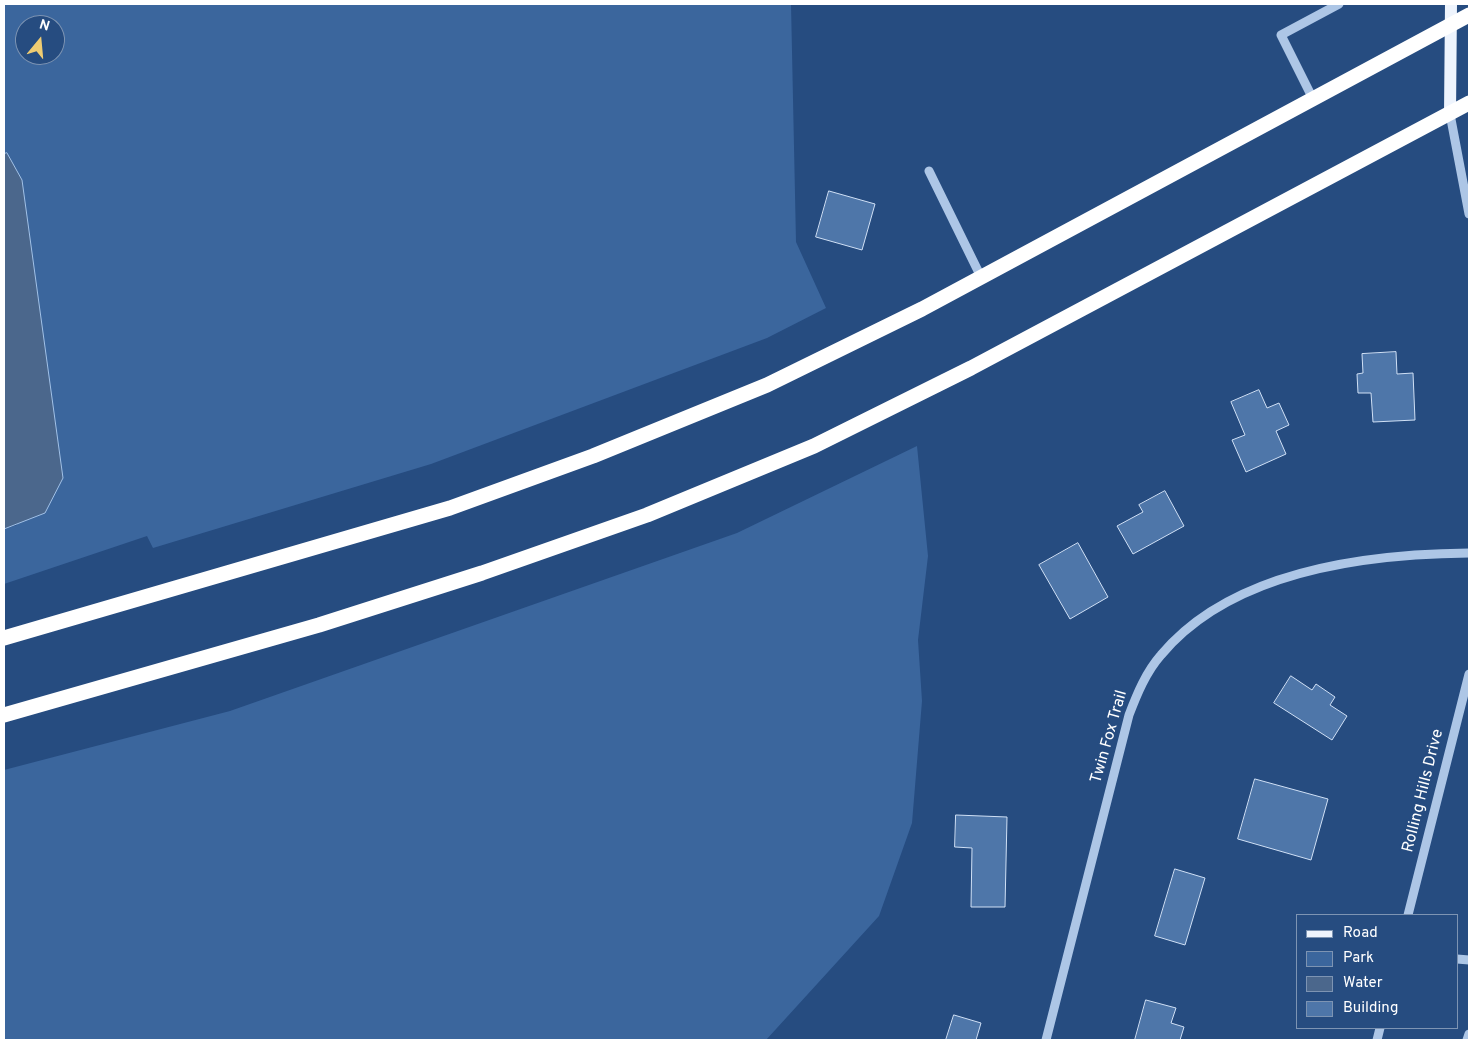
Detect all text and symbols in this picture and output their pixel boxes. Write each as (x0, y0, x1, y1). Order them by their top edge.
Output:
north arrow (15, 15, 65, 65)
text: N (37, 17, 52, 36)
street label: Twin Fox Trail (1088, 688, 1132, 786)
street label: Rolling Hills Drive (1399, 727, 1449, 855)
legend (1296, 914, 1458, 1029)
text: Road (1343, 924, 1378, 943)
text: Park (1343, 949, 1374, 968)
text: Water (1343, 974, 1382, 993)
text: Building (1343, 999, 1398, 1018)

